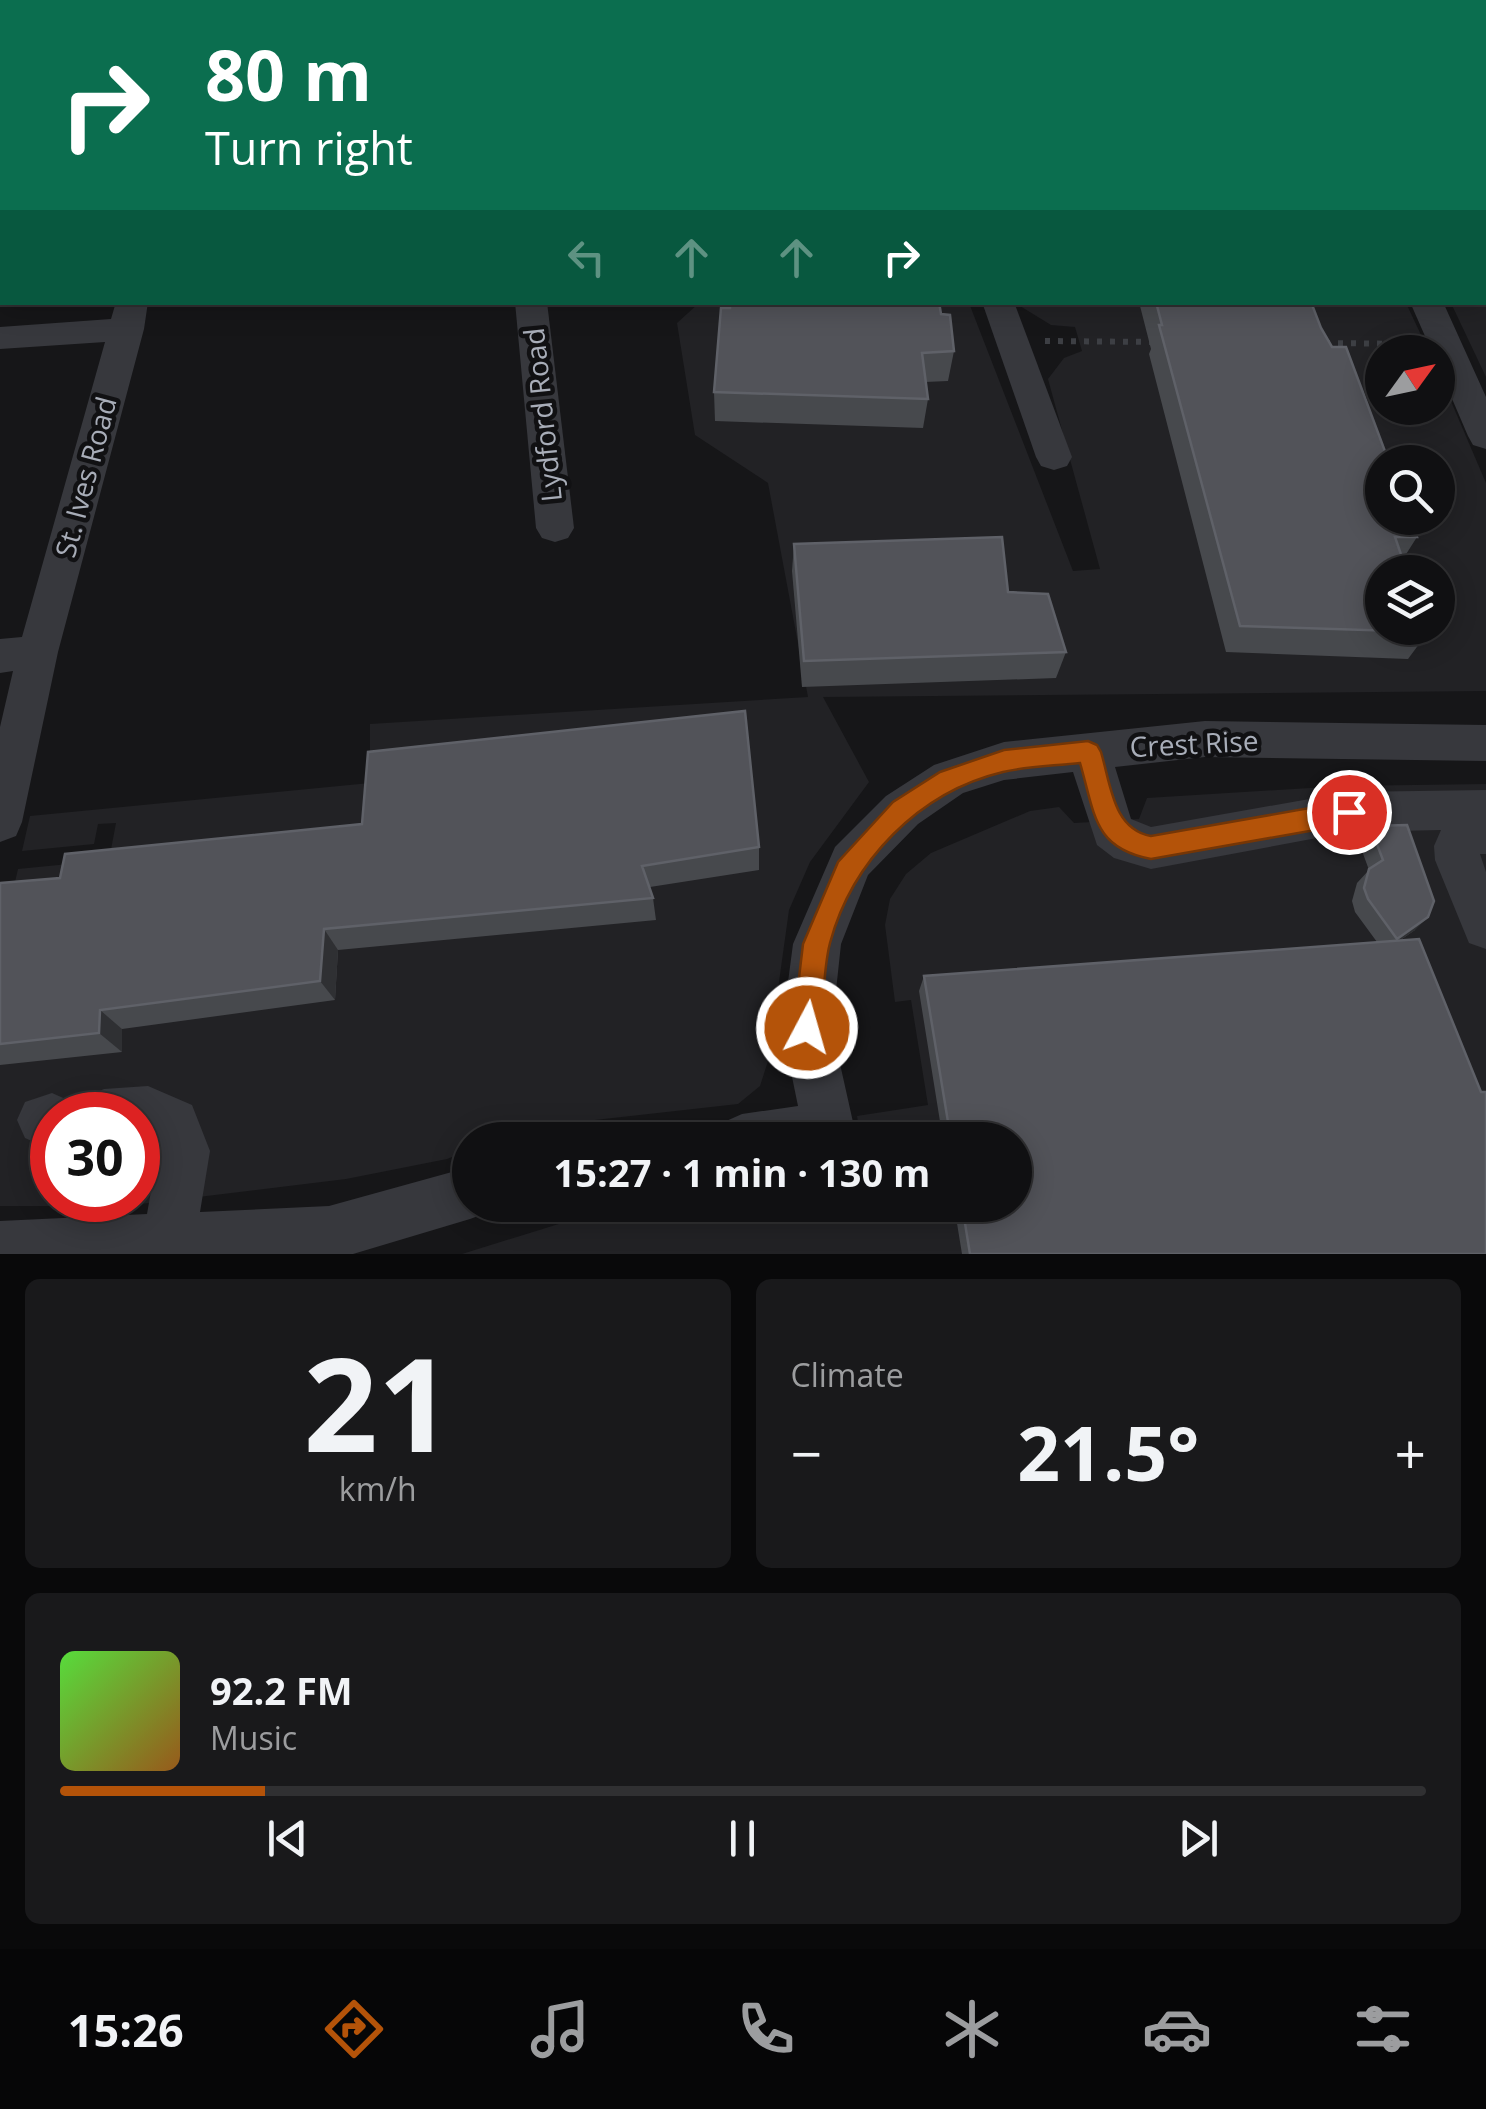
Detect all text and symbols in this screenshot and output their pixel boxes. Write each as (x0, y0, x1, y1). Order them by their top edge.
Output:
text: 80 m (205, 26, 372, 122)
icon: right (40, 40, 170, 170)
text: Turn right (205, 117, 413, 178)
icon: left (559, 230, 614, 285)
icon: ahead (664, 230, 719, 285)
icon: ahead (769, 230, 824, 285)
icon: right (874, 230, 929, 285)
street label: Lydford Road (514, 326, 570, 504)
north arrow (1365, 335, 1455, 425)
map controls (1365, 335, 1455, 645)
street label: St. Ives Road (45, 392, 125, 561)
button: search (1365, 445, 1455, 535)
button: layers (1365, 555, 1455, 645)
street label: Crest Rise (1129, 721, 1259, 765)
pin (1307, 770, 1392, 855)
icon: arrive (1322, 785, 1377, 840)
position arrow (755, 976, 859, 1080)
speed limit sign: 30 (30, 1092, 160, 1222)
text: 15:27 · 1 min · 130 m (554, 1146, 930, 1198)
text: 21 (303, 1313, 452, 1490)
text: Climate (791, 1353, 904, 1396)
text: 21.5° (1017, 1401, 1199, 1503)
text: − (791, 1415, 822, 1490)
text: + (1395, 1415, 1426, 1490)
text: km/h (339, 1467, 417, 1510)
text: 92.2 FM (210, 1664, 353, 1716)
text: Music (210, 1716, 297, 1759)
icon: previous (260, 1811, 315, 1866)
icon: pause (715, 1811, 770, 1866)
icon: next (1171, 1811, 1226, 1866)
icon: directions (319, 1994, 389, 2064)
icon: music (525, 1994, 595, 2064)
icon: phone (731, 1994, 801, 2064)
icon: climate (937, 1994, 1007, 2064)
icon: car (1142, 1994, 1212, 2064)
icon: filters (1348, 1994, 1418, 2064)
text: 15:26 (68, 1999, 184, 2060)

